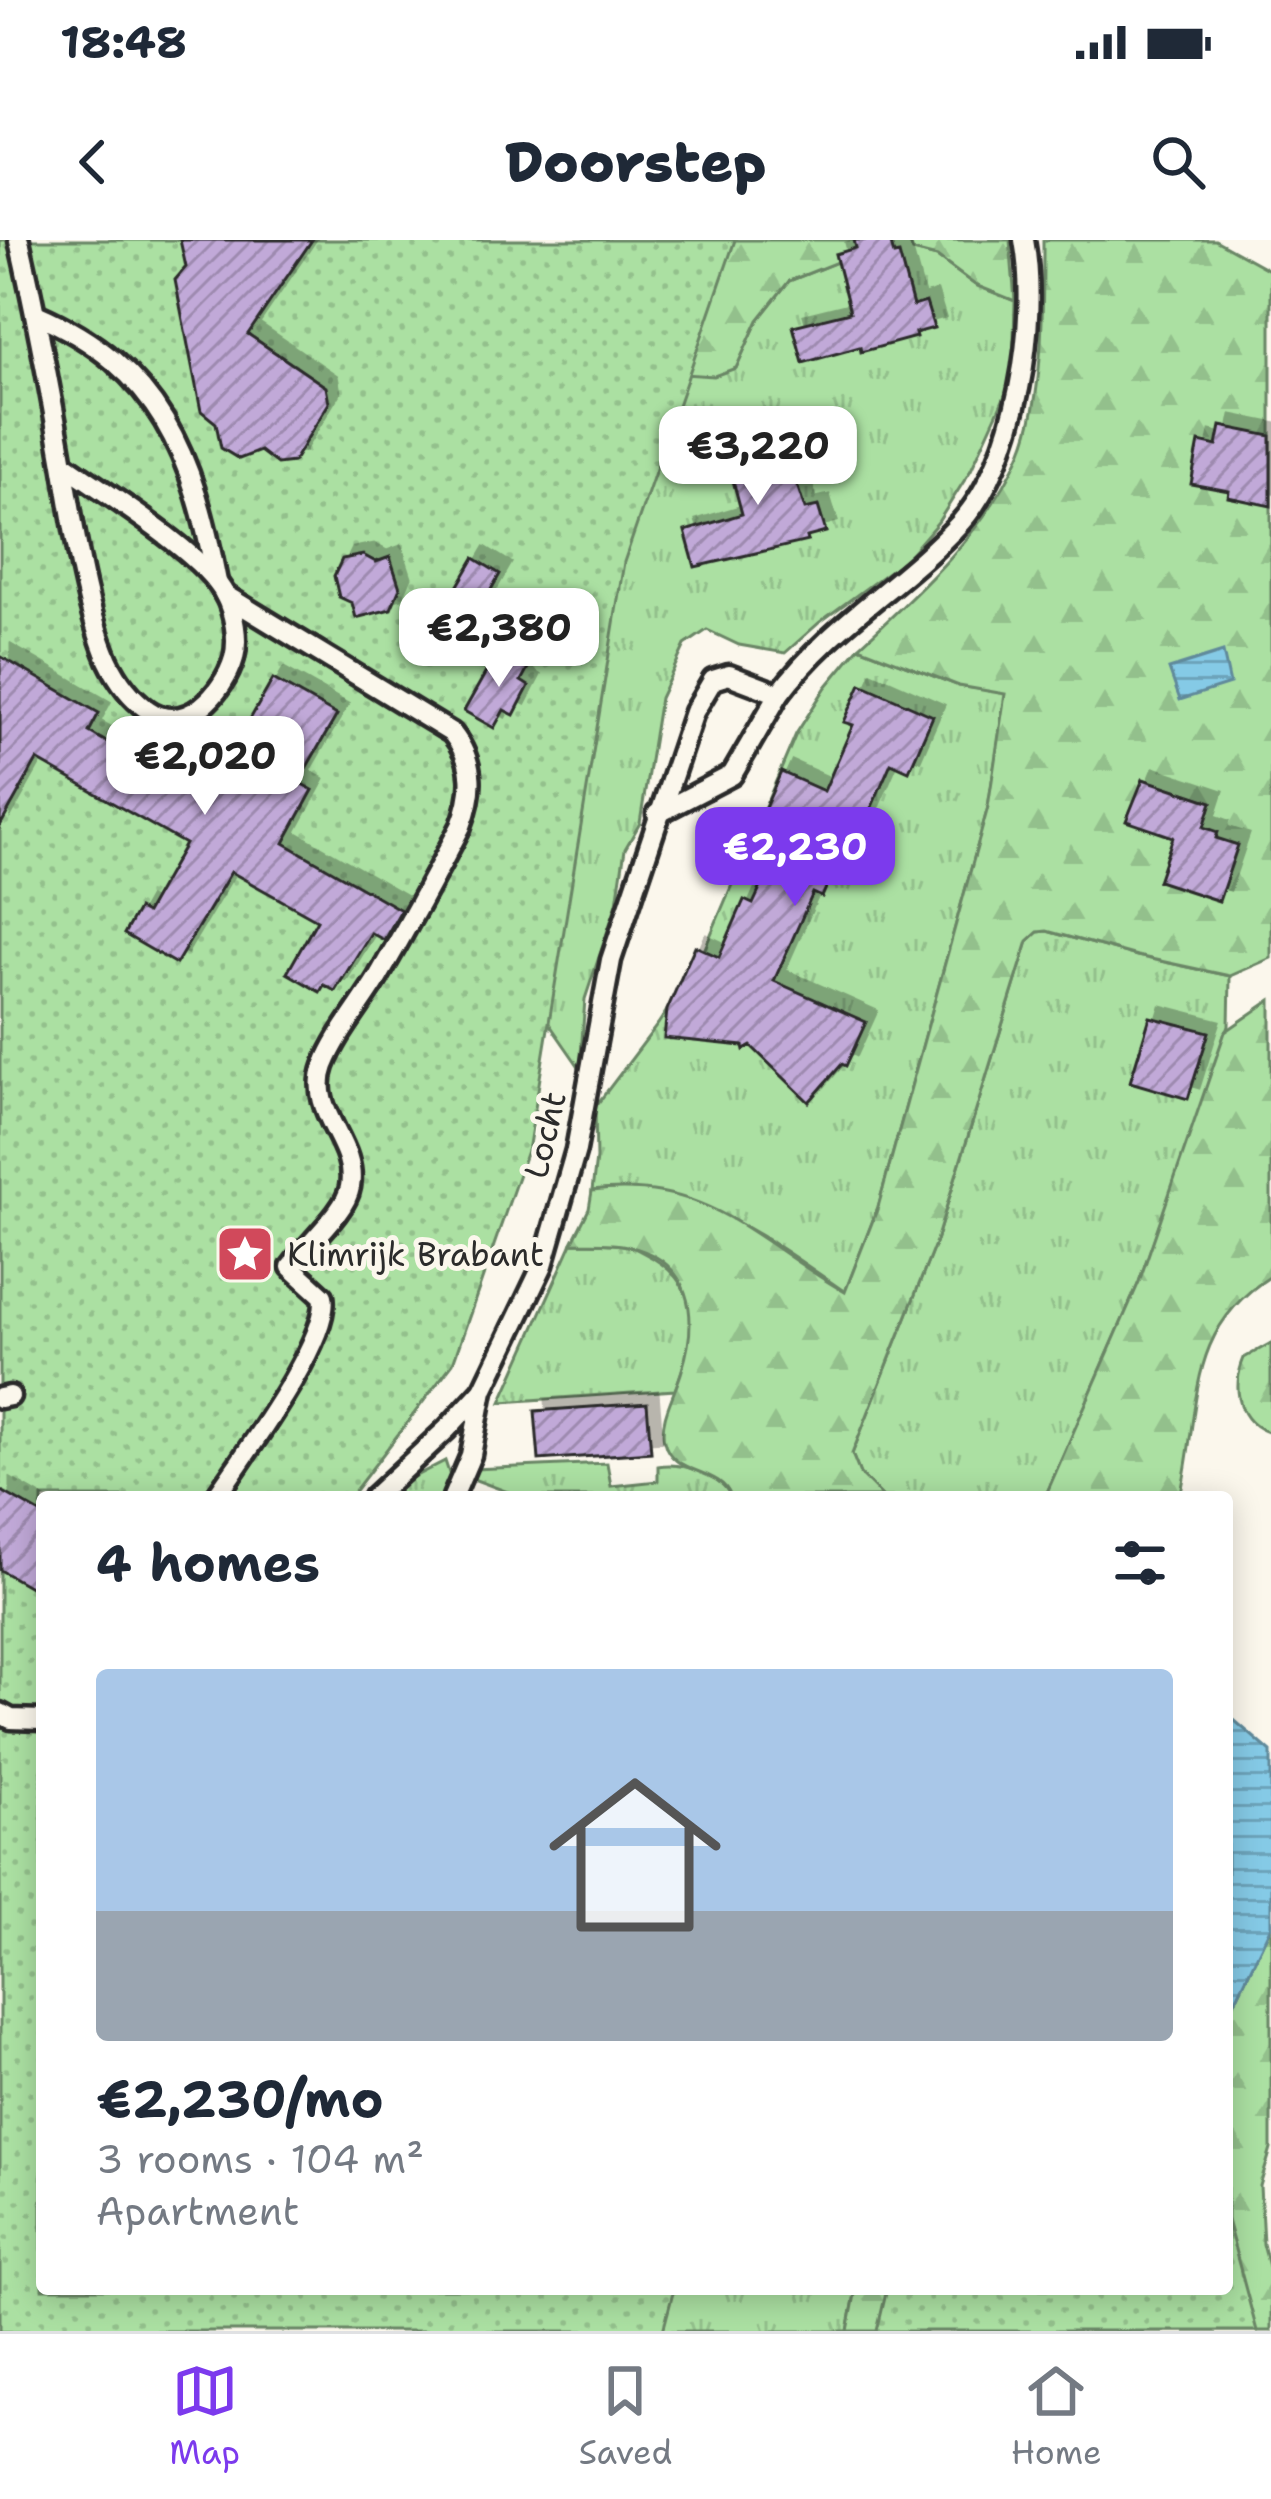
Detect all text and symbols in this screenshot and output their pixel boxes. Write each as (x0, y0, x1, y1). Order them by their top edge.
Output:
text: 18:48 (60, 12, 187, 72)
text: Doorstep (505, 126, 766, 198)
icon: back (60, 129, 126, 195)
icon: search (1145, 129, 1211, 195)
pin: €3,220 (660, 406, 856, 508)
text: €3,220 (686, 419, 830, 471)
pin: €2,380 (401, 588, 597, 690)
text: €2,380 (426, 601, 572, 653)
pin: €2,020 (107, 716, 303, 818)
text: €2,020 (133, 729, 277, 781)
pin: €2,230 (697, 807, 893, 909)
text: €2,230 (722, 820, 868, 872)
street label: Locht (513, 1087, 577, 1183)
place icon: Klimrijk Brabant (214, 1223, 276, 1285)
place label: Klimrijk Brabant (287, 1232, 544, 1277)
text: 4 homes (96, 1529, 320, 1597)
icon: filters (1107, 1530, 1173, 1596)
icon: home (527, 1747, 743, 1963)
text: €2,230/mo (96, 2065, 384, 2133)
text: 3 rooms · 104 m² (96, 2133, 424, 2185)
text: Apartment (96, 2185, 299, 2237)
tab: Map (169, 2358, 240, 2475)
tab: Saved (579, 2358, 672, 2475)
tab: Home (1011, 2358, 1102, 2475)

